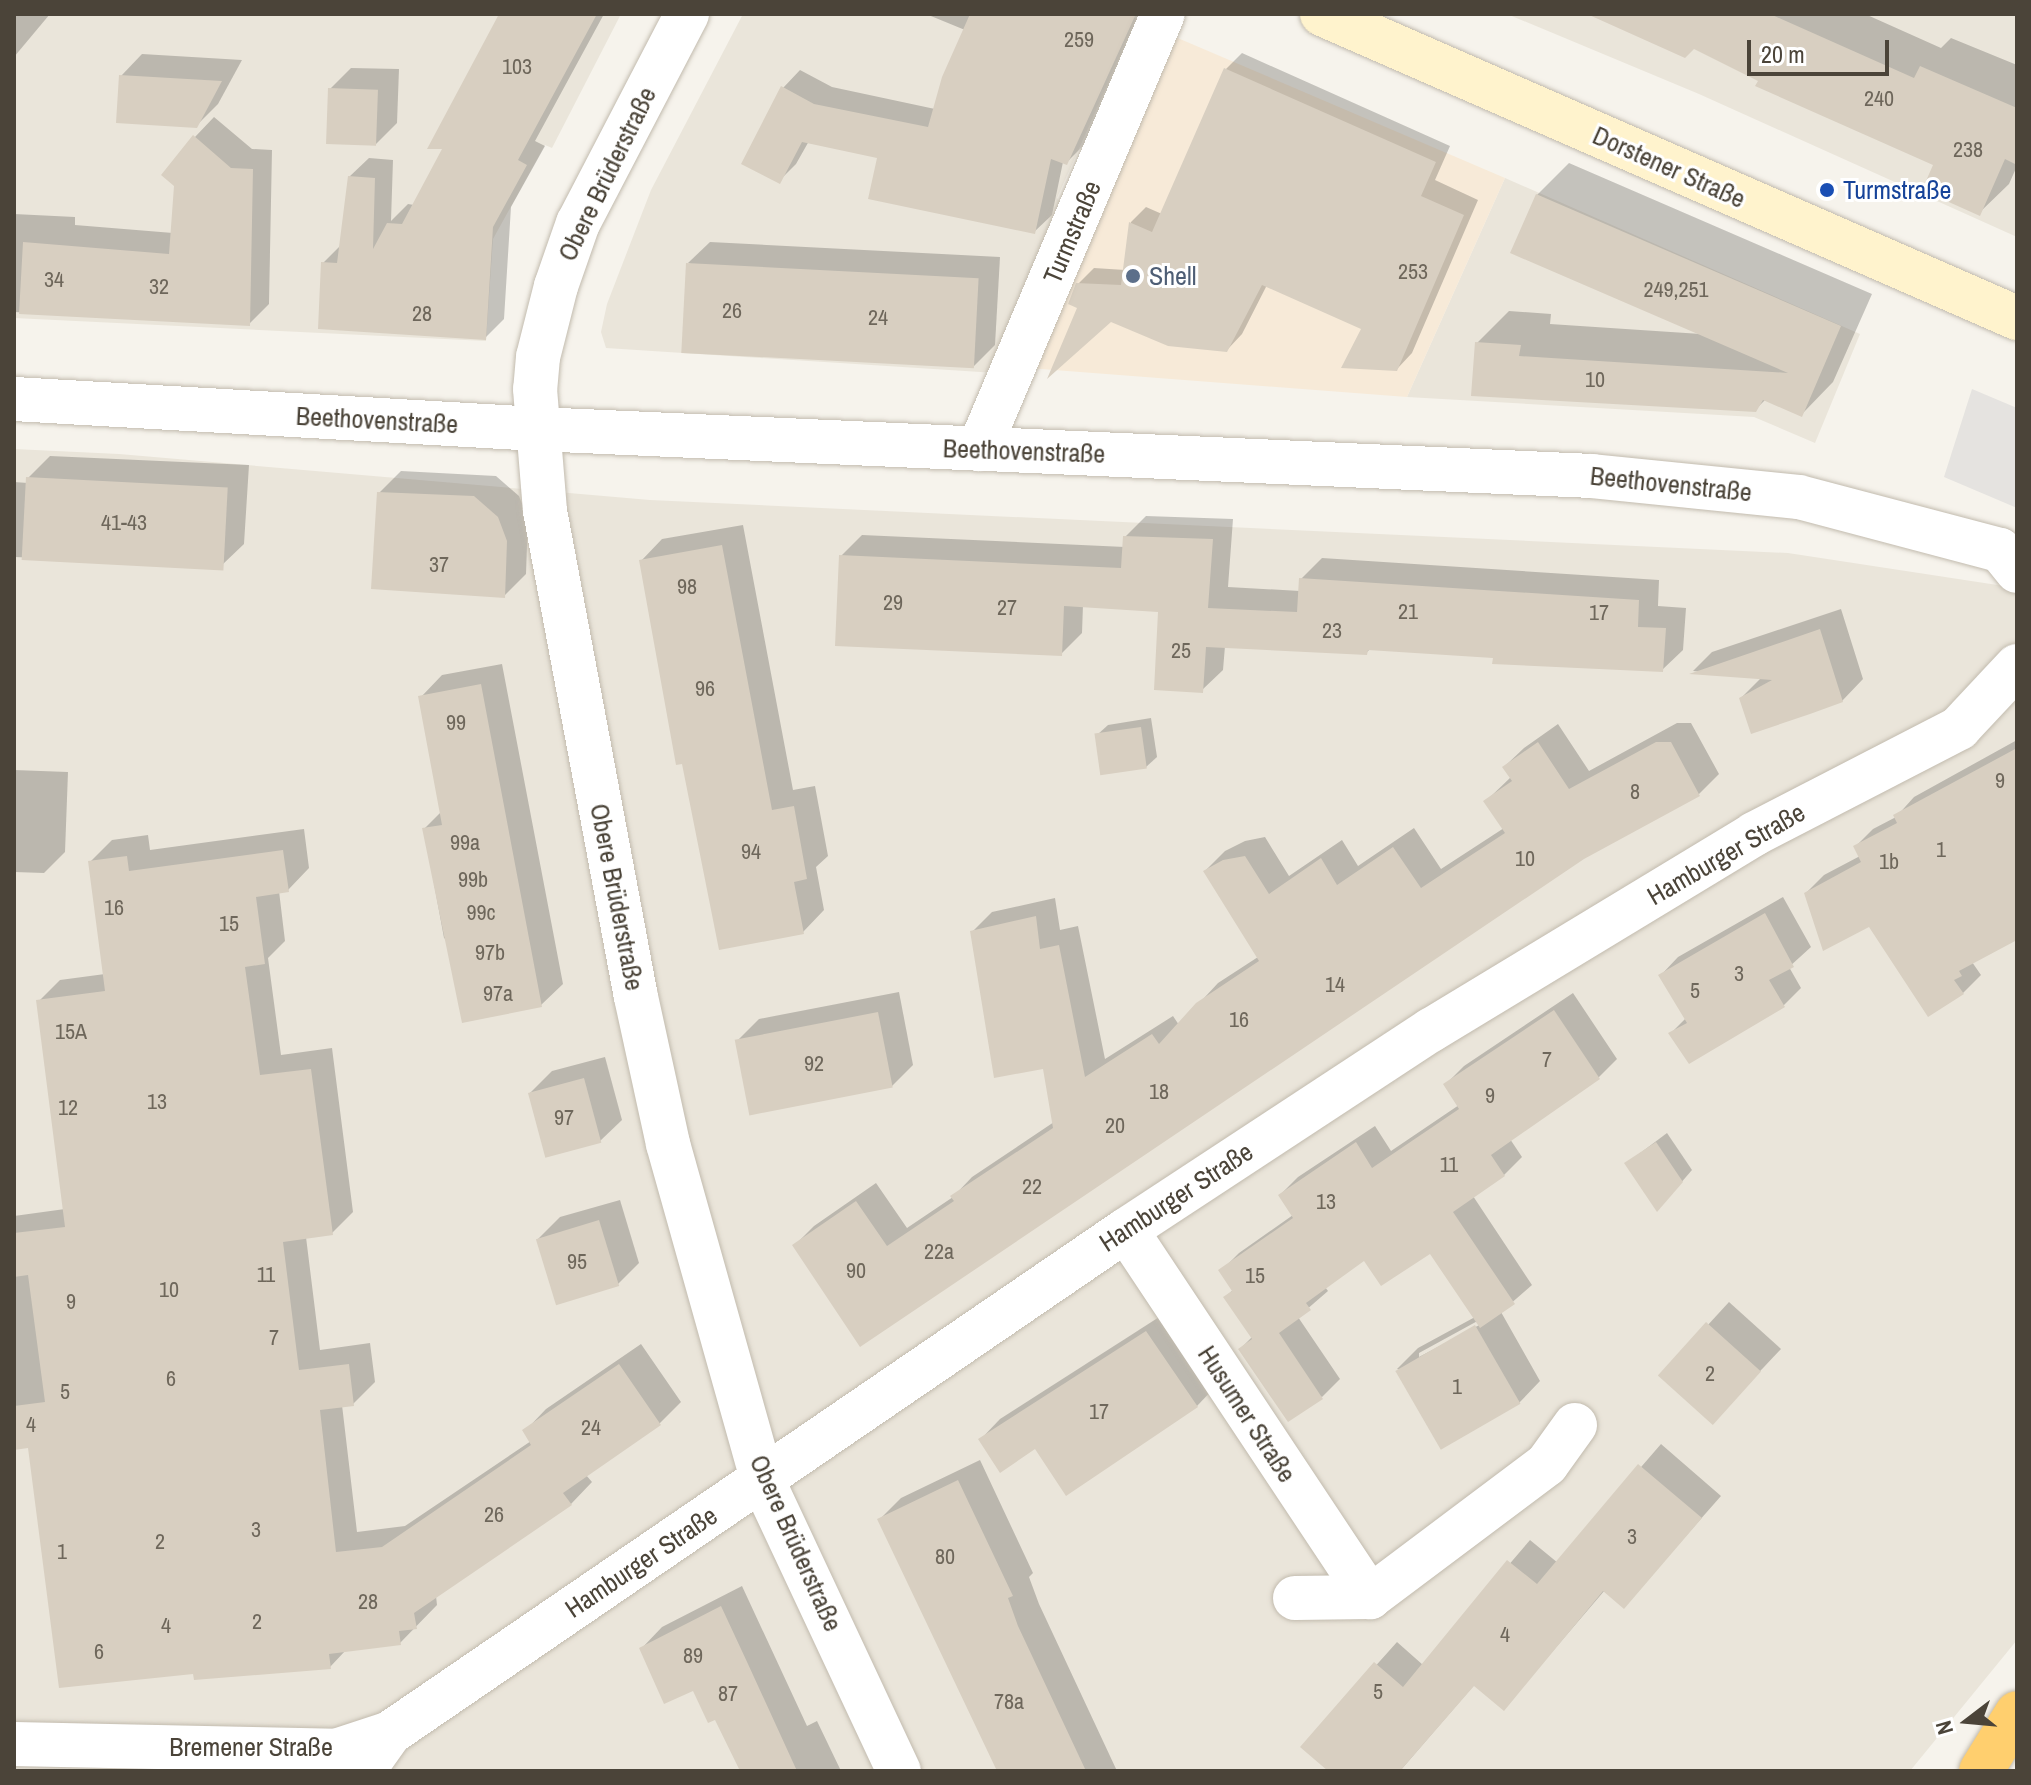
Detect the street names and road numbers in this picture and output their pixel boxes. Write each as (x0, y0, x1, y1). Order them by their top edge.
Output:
street label: Obere Brüderstraße (551, 82, 663, 266)
street label: Dorstener Straße (1588, 119, 1750, 215)
street label: Turmstraße (1036, 176, 1108, 288)
street label: Beethovenstraße (295, 400, 459, 440)
street label: Beethovenstraße (942, 433, 1106, 469)
street label: Beethovenstraße (1589, 460, 1753, 508)
street label: Hamburger Straße (1642, 796, 1810, 912)
street label: Obere Brüderstraße (584, 801, 650, 993)
street label: Hamburger Straße (1093, 1136, 1259, 1258)
street label: Husumer Straße (1191, 1340, 1303, 1488)
street label: Obere Brüderstraße (743, 1450, 849, 1636)
street label: Hamburger Straße (559, 1500, 723, 1624)
street label: Bremener Straße (169, 1731, 333, 1763)

